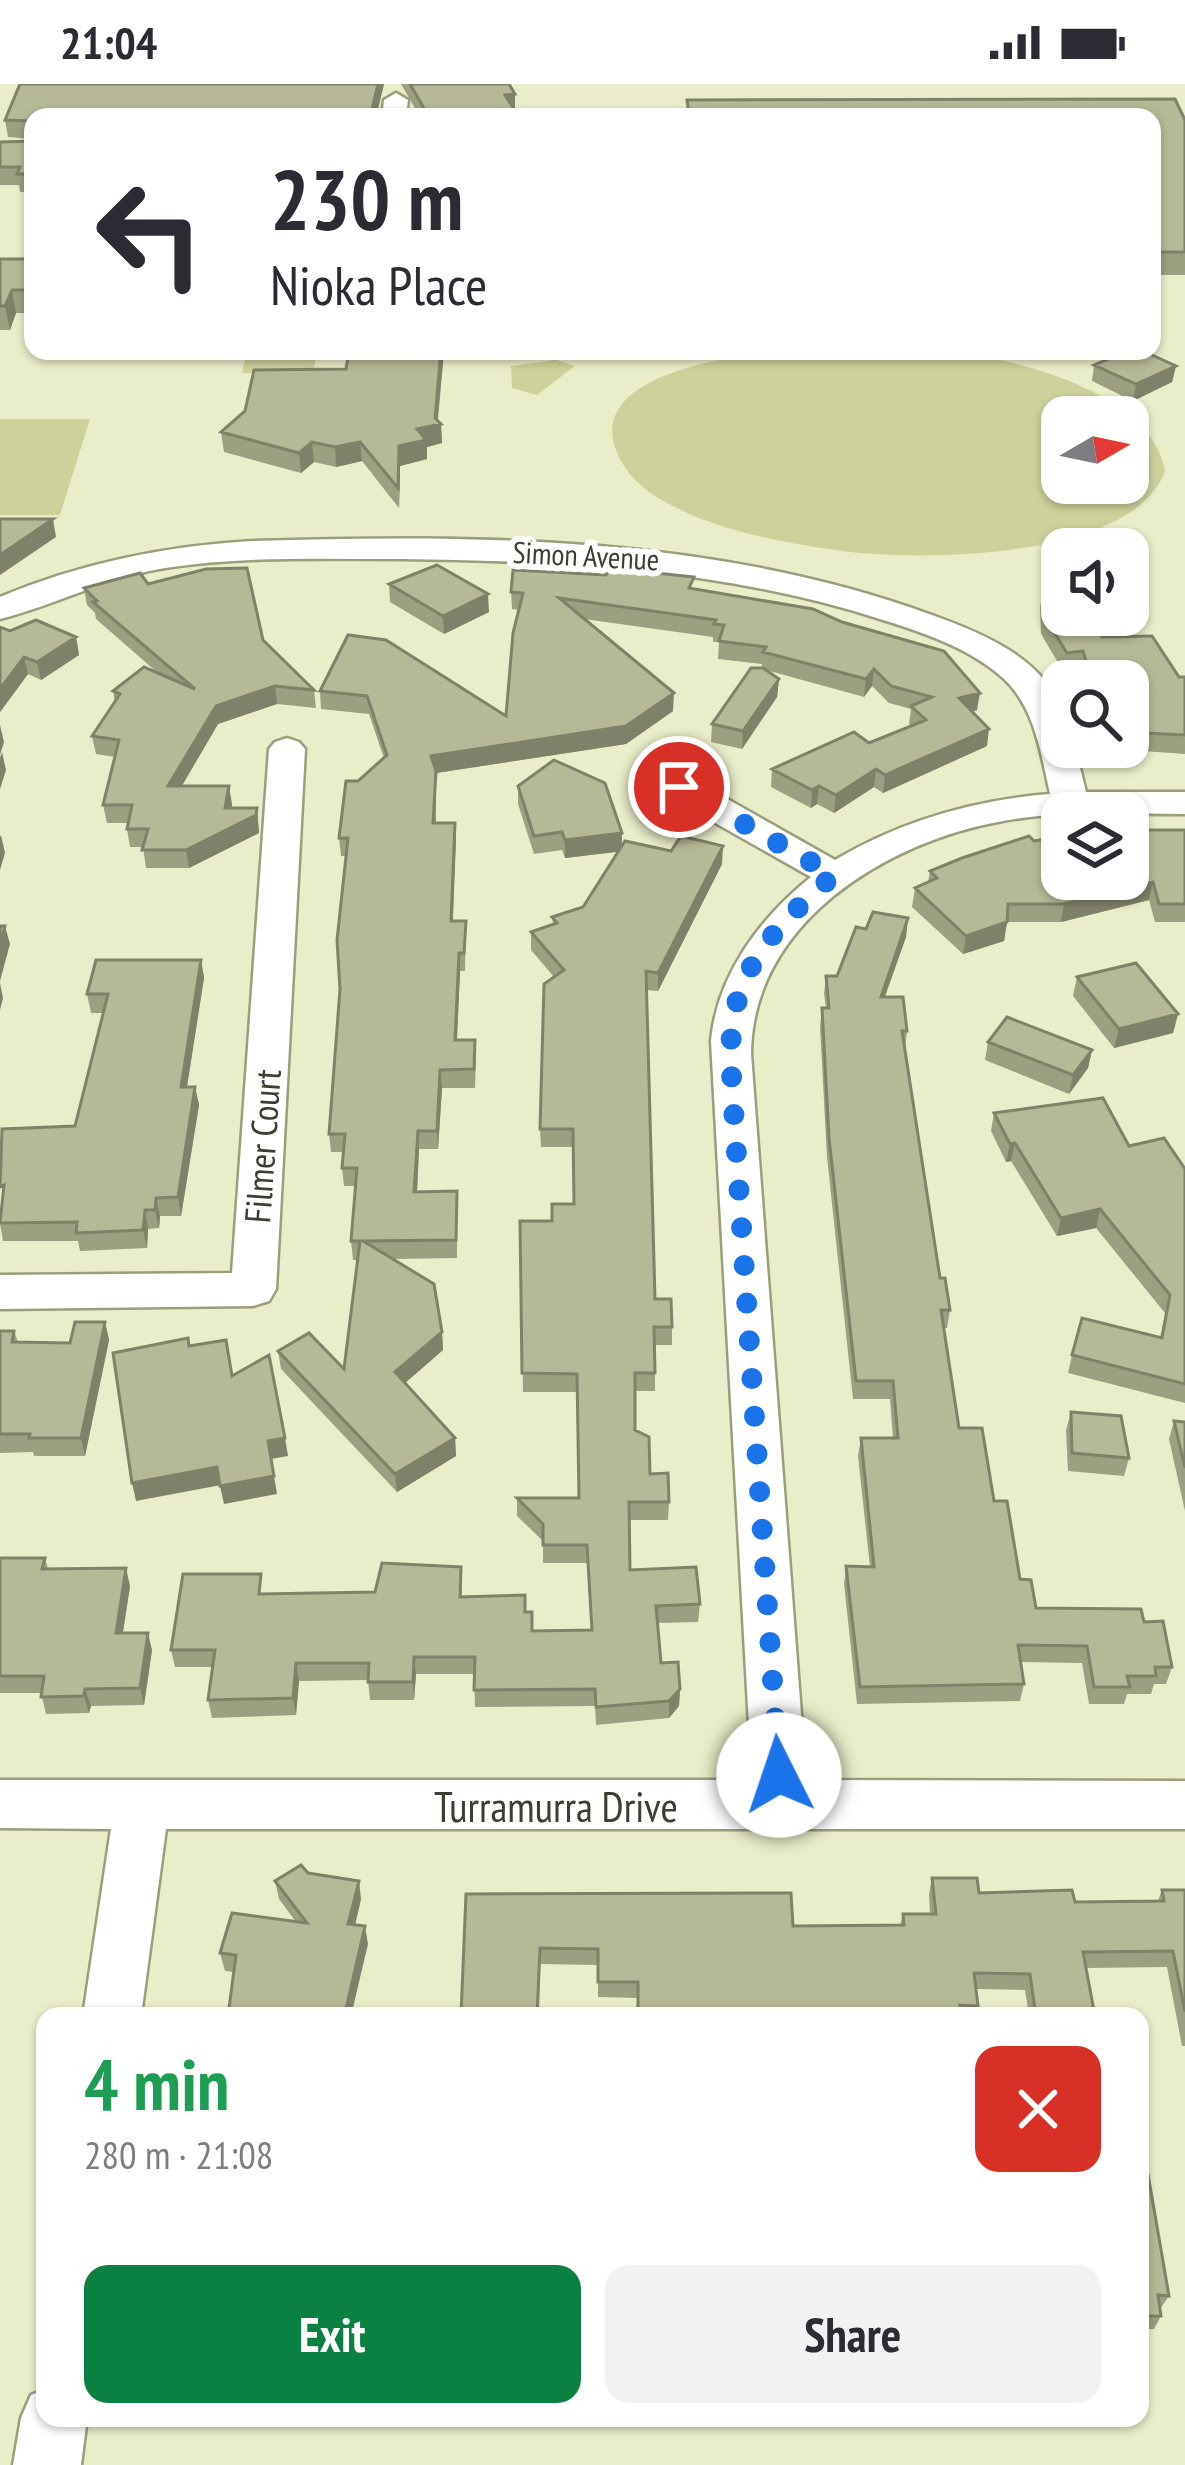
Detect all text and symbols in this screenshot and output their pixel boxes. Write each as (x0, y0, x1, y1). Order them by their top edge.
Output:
text: 21:04 (60, 13, 157, 71)
text: 230 m (270, 144, 463, 253)
icon: left (72, 156, 228, 312)
text: Nioka Place (270, 250, 487, 320)
north arrow (1041, 396, 1149, 504)
map controls (1041, 396, 1149, 900)
button: sound (1041, 528, 1149, 636)
street label: Simon Avenue (512, 532, 660, 578)
button: search (1041, 660, 1149, 768)
pin (628, 736, 730, 838)
icon: arrive (646, 754, 712, 820)
button: layers (1041, 792, 1149, 900)
street label: Filmer Court (233, 1067, 291, 1225)
position arrow (716, 1712, 842, 1838)
street label: Turramurra Drive (434, 1779, 678, 1834)
text: 4 min (84, 2037, 229, 2130)
button: close (975, 2046, 1101, 2172)
text: 280 m · 21:08 (84, 2129, 273, 2180)
button: Exit (84, 2265, 581, 2403)
button: Share (605, 2265, 1101, 2403)

